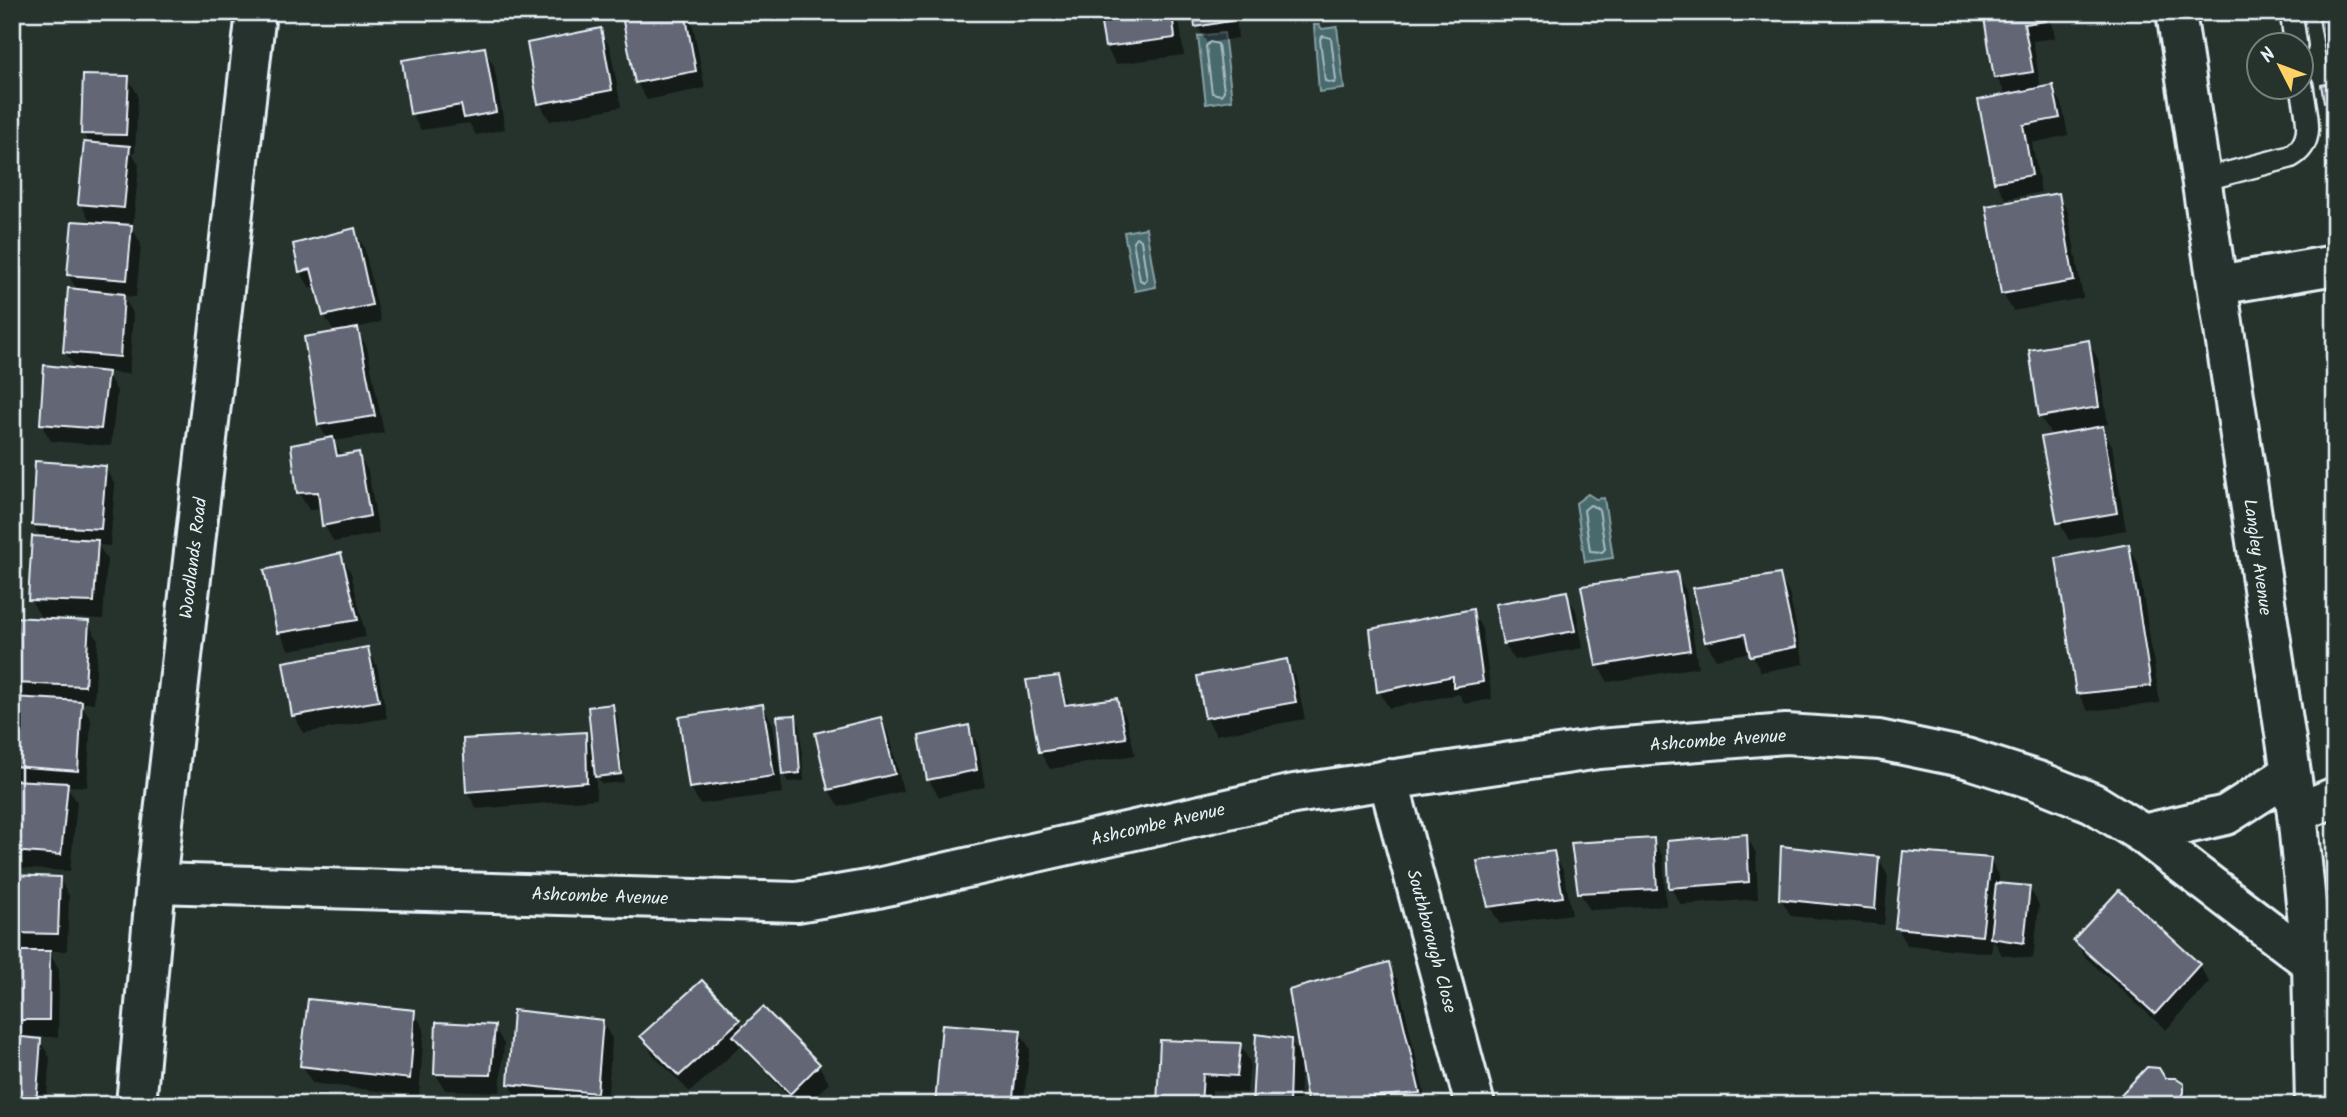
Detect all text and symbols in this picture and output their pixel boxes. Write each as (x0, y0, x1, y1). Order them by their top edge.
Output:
north arrow (2246, 32, 2316, 102)
text: N (2254, 41, 2284, 70)
street label: Woodlands Road (173, 495, 216, 620)
street label: Langley Avenue (2234, 497, 2279, 617)
street label: Ashcombe Avenue (1649, 722, 1787, 761)
street label: Ashcombe Avenue (1089, 796, 1228, 855)
street label: Southborough Close (1397, 866, 1464, 1017)
street label: Ashcombe Avenue (531, 881, 669, 914)

